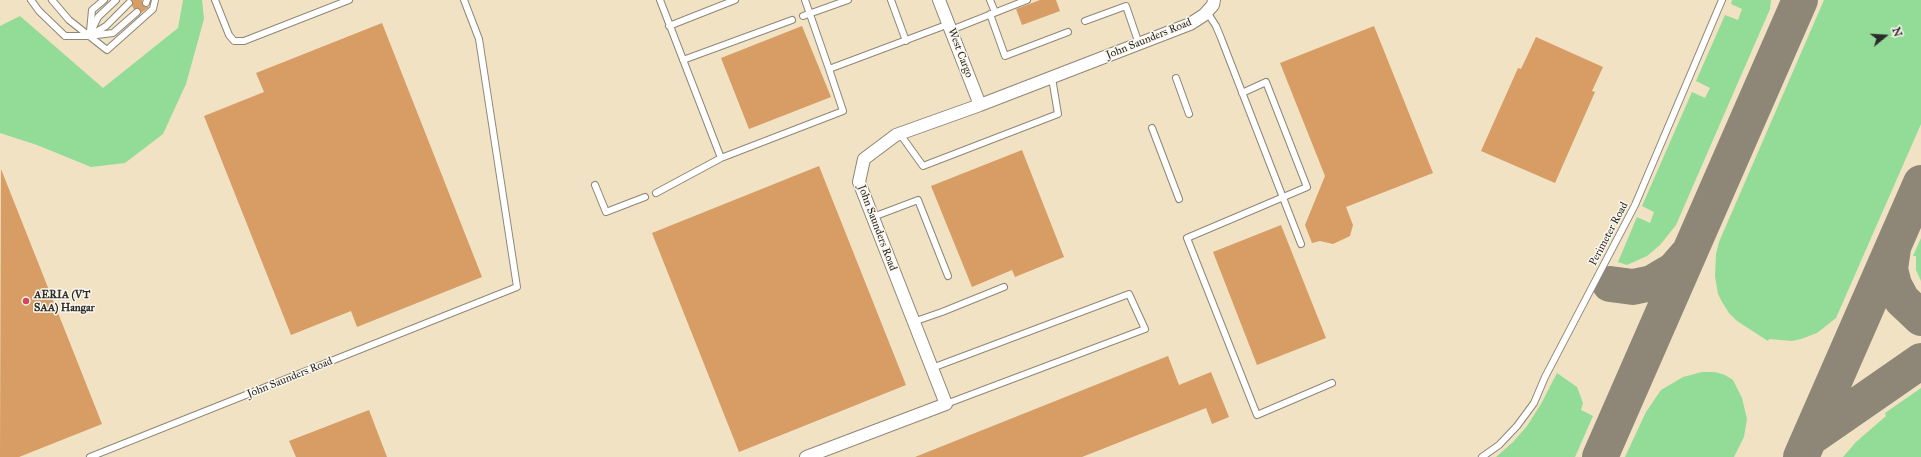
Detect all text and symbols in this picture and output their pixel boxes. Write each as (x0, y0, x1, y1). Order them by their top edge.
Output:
street label: John Saunders Road (1104, 16, 1194, 62)
north arrow (1865, 16, 1905, 56)
street label: West Cargo (945, 26, 975, 80)
text: N (1889, 26, 1905, 39)
street label: John Saunders Road (855, 183, 899, 273)
street label: Perimeter Road (1587, 200, 1631, 268)
place label: AERIA (VT SAA) Hangar (34, 288, 95, 314)
marker: AERIA (VT SAA) Hangar (21, 296, 31, 306)
street label: John Saunders Road (245, 355, 335, 401)

